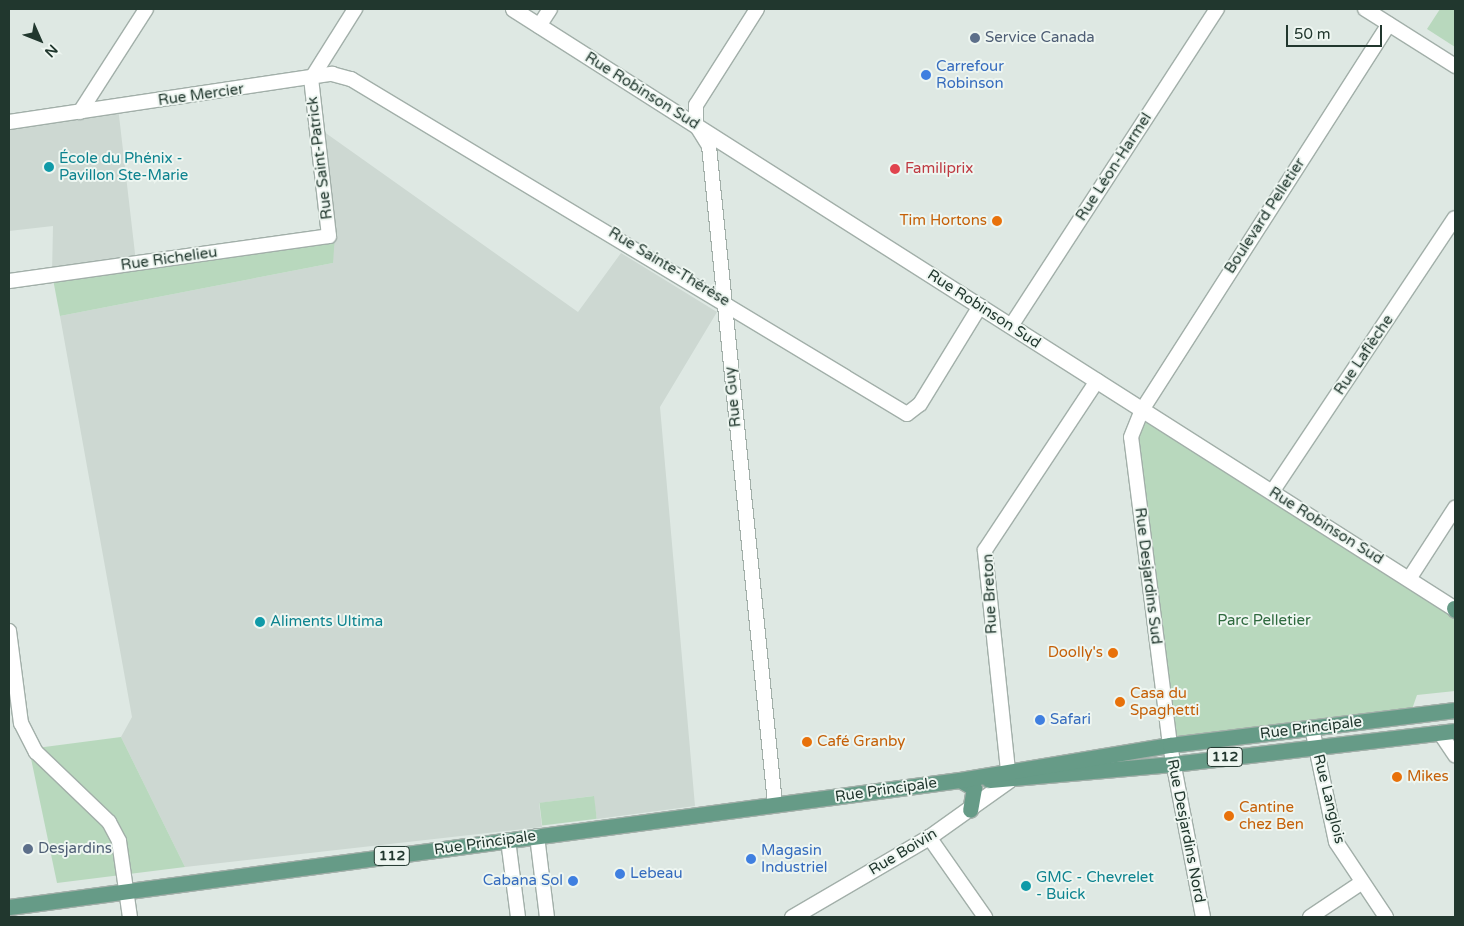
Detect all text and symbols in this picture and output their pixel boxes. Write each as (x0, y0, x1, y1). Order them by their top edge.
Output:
north arrow (15, 15, 65, 65)
scale bar (1289, 15, 1385, 47)
text: 50 m (1294, 25, 1331, 43)
place label: Service Canada (985, 29, 1095, 47)
marker: Service Canada (969, 32, 981, 44)
text: N (41, 41, 61, 61)
street label: Rue Robinson Sud (582, 49, 702, 133)
place label: Carrefour Robinson (936, 57, 1004, 92)
marker: Carrefour Robinson (920, 69, 932, 81)
street label: Rue Mercier (157, 80, 245, 110)
street label: Rue Saint-Patrick (304, 95, 336, 221)
street label: Rue Léon-Harmel (1072, 110, 1156, 224)
place label: École du Phénix - Pavillon Ste-Marie (59, 149, 188, 184)
street label: Boulevard Pelletier (1221, 155, 1309, 277)
place label: Familiprix (905, 160, 973, 178)
marker: École du Phénix - Pavillon Ste-Marie (43, 161, 55, 173)
marker: Familiprix (889, 163, 901, 175)
place label: Tim Hortons (900, 212, 987, 230)
marker: Tim Hortons (991, 215, 1003, 227)
street label: Rue Sainte-Thérèse (605, 224, 733, 310)
street label: Rue Richelieu (120, 243, 218, 275)
street label: Rue Robinson Sud (924, 266, 1044, 352)
street label: Rue Laflèche (1331, 312, 1397, 398)
street label: Rue Guy (721, 366, 745, 428)
street label: Rue Robinson Sud (1266, 484, 1386, 568)
street label: Rue Desjardins Sud (1131, 507, 1165, 645)
street label: Rue Breton (979, 553, 1001, 635)
park label: Parc Pelletier (1217, 612, 1311, 630)
place label: Aliments Ultima (270, 613, 383, 631)
marker: Aliments Ultima (254, 616, 266, 628)
place label: Doolly's (1048, 644, 1103, 662)
marker: Doolly's (1107, 647, 1119, 659)
place label: Casa du Spaghetti (1130, 684, 1199, 719)
marker: Casa du Spaghetti (1114, 696, 1126, 708)
place label: Safari (1050, 711, 1091, 729)
street label: Rue Principale (1259, 713, 1363, 743)
marker: Safari (1034, 714, 1046, 726)
place label: Café Granby (817, 733, 905, 751)
marker: Café Granby (801, 736, 813, 748)
road number: 112 (1206, 746, 1244, 769)
street label: Rue Langlois (1309, 752, 1349, 846)
street label: Rue Desjardins Nord (1163, 758, 1209, 904)
place label: Mikes (1407, 768, 1449, 786)
marker: Mikes (1391, 771, 1403, 783)
street label: Rue Principale (834, 774, 938, 806)
place label: Cantine chez Ben (1239, 798, 1304, 833)
marker: Cantine chez Ben (1223, 810, 1235, 822)
street label: Rue Boivin (866, 825, 940, 879)
street label: Rue Principale (433, 827, 537, 859)
place label: Desjardins (38, 840, 112, 858)
place label: Magasin Industriel (761, 841, 827, 876)
marker: Desjardins (22, 843, 34, 855)
road number: 112 (373, 844, 411, 868)
marker: Magasin Industriel (745, 853, 757, 865)
place label: Lebeau (630, 865, 683, 883)
marker: Lebeau (614, 868, 626, 880)
place label: GMC - Chevrelet - Buick (1036, 868, 1154, 903)
place label: Cabana Sol (483, 872, 563, 890)
marker: Cabana Sol (567, 875, 579, 887)
marker: GMC - Chevrelet - Buick (1020, 880, 1032, 892)

